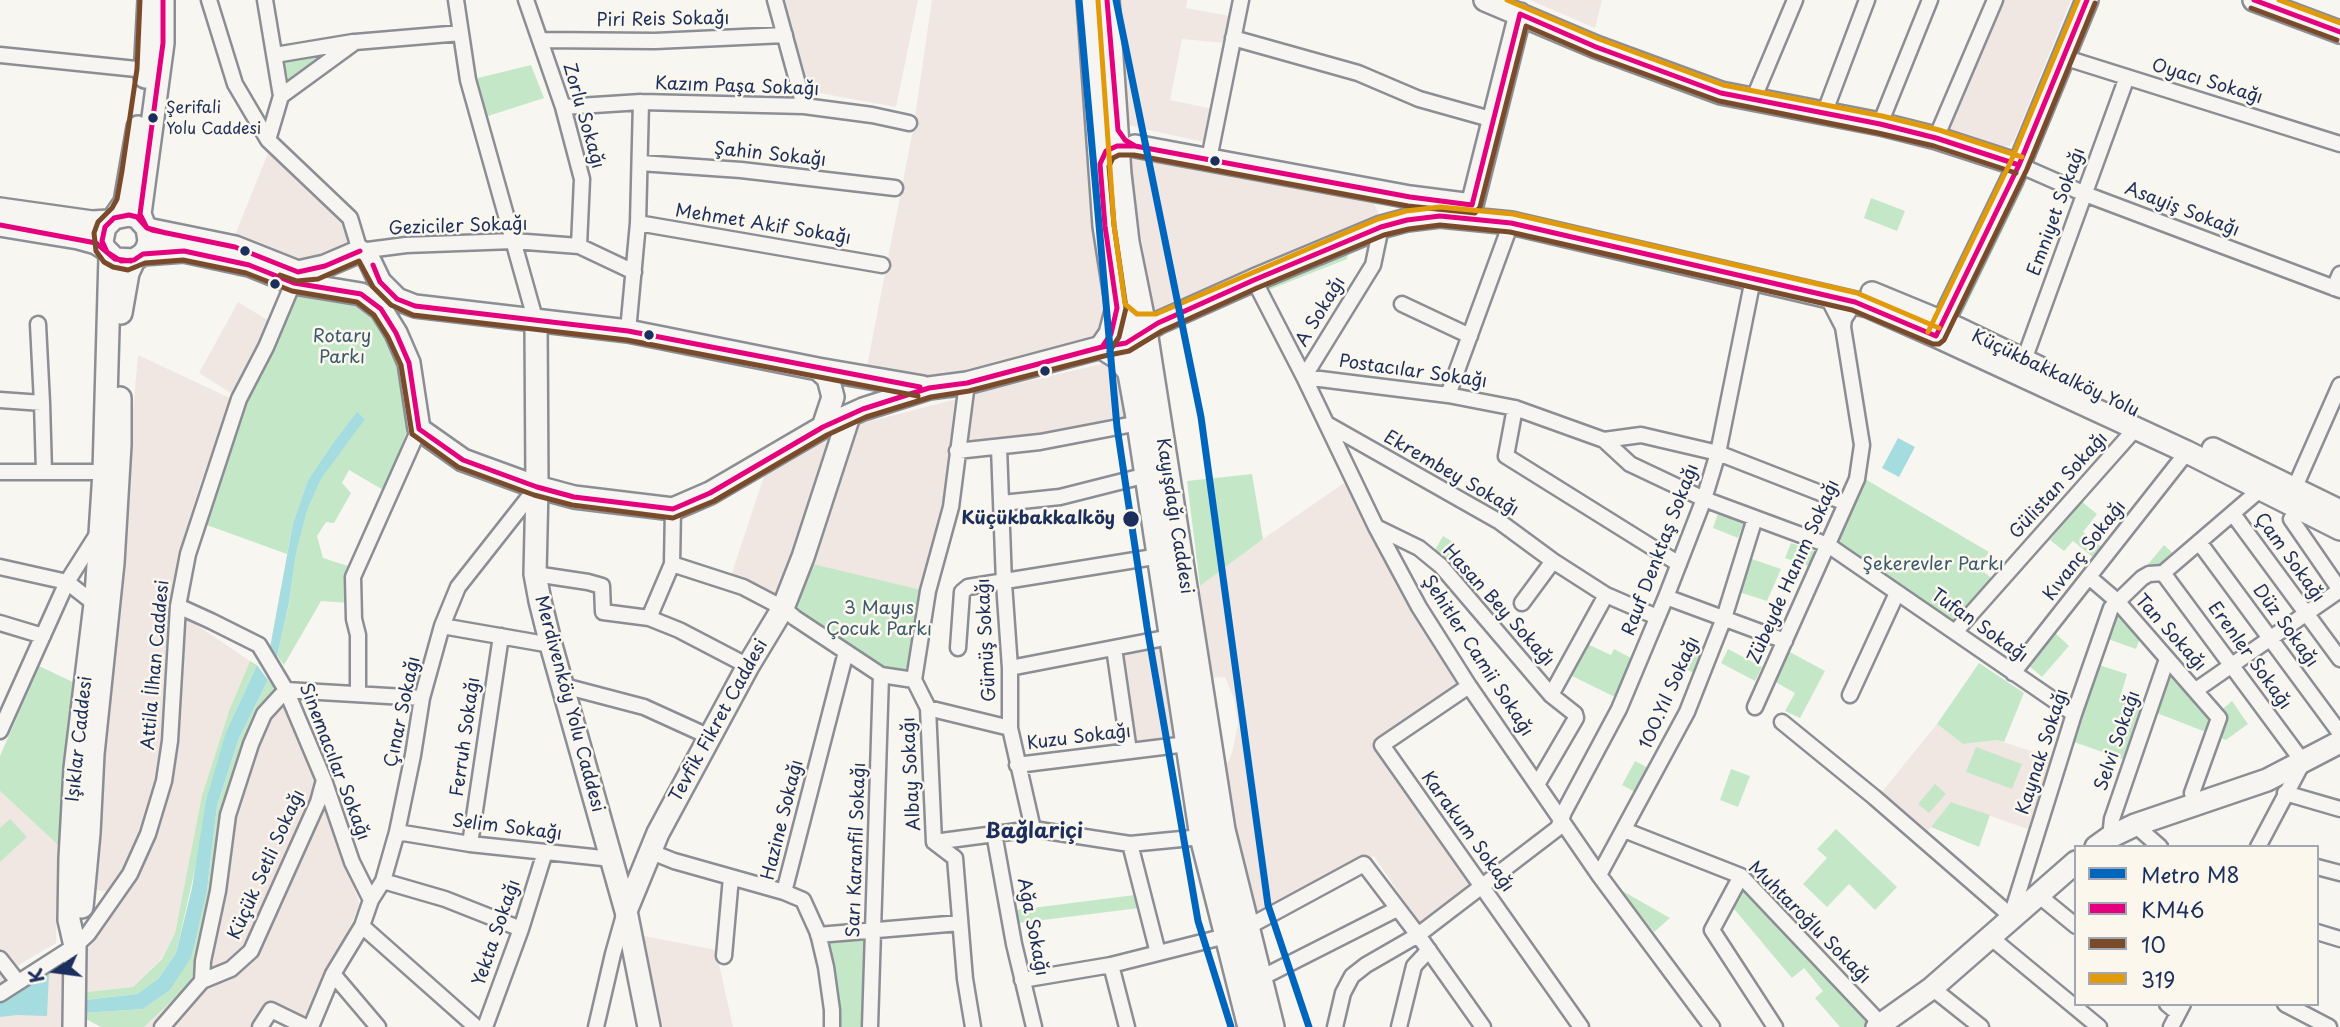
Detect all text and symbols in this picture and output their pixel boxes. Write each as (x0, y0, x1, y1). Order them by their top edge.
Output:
street label: Piri Reis Sokağı (596, 8, 730, 32)
street label: Oyacı Sokağı (2149, 55, 2265, 109)
street label: Zorlu Sokağı (558, 61, 608, 171)
street label: Kazım Paşa Sokağı (654, 73, 820, 101)
place label: Şerifali Yolu Caddesi (166, 99, 261, 137)
marker: Şerifali Yolu Caddesi (146, 111, 160, 125)
street label: Şahin Sokağı (713, 138, 827, 172)
street label: Emniyet Sokağı (2024, 145, 2090, 279)
unlabelled marker (1208, 154, 1222, 168)
street label: Asayiş Sokağı (2122, 178, 2242, 242)
street label: Mehmet Akif Sokağı (674, 200, 852, 250)
street label: Geziciler Sokağı (388, 214, 528, 240)
unlabelled marker (238, 244, 252, 258)
street label: A Sokağı (1292, 273, 1350, 351)
unlabelled marker (268, 277, 282, 291)
park label: Rotary Parkı (313, 326, 371, 368)
street label: Küçükbakkalköy Yolu (1968, 326, 2142, 422)
unlabelled marker (642, 328, 656, 342)
street label: Postacılar Sokağı (1338, 351, 1488, 393)
unlabelled marker (1038, 364, 1052, 378)
street label: Ekrembey Sokağı (1380, 427, 1522, 521)
street label: Gülistan Sokağı (2005, 428, 2113, 544)
street label: Kayışdağı Caddesi (1151, 436, 1197, 596)
street label: Rauf Denktaş Sokağı (1618, 461, 1704, 639)
street label: Zübeyde Hanım Sokağı (1744, 477, 1844, 667)
street label: Kıvanç Sokağı (2039, 497, 2131, 605)
place label: Küçükbakkalköy (961, 508, 1115, 530)
marker: Küçükbakkalköy (1121, 509, 1141, 529)
street label: Çam Sokağı (2249, 509, 2329, 607)
street label: Hasan Bey Sokağı (1438, 541, 1558, 671)
park label: Şekerevler Parkı (1862, 554, 2004, 576)
street label: Şehitler Camii Sokağı (1417, 571, 1537, 741)
street label: Gümüş Sokağı (973, 578, 1001, 702)
street label: Attila İlhan Caddesi (138, 579, 174, 751)
street label: Düz Sokağı (2248, 580, 2322, 672)
street label: Tufan Sokağı (1926, 585, 2032, 667)
street label: Tan Sokağı (2130, 590, 2210, 676)
street label: Merdivenköy Yolu Caddesi (530, 593, 608, 815)
park label: 3 Mayıs Çocuk Parkı (826, 598, 932, 640)
street label: Erenler Sokağı (2203, 598, 2295, 714)
street label: 100.Yıl Sokağı (1635, 633, 1705, 753)
street label: Tevfik Fikret Caddesi (665, 636, 773, 806)
street label: Çınar Sokağı (381, 655, 425, 769)
street label: Işıklar Caddesi (63, 675, 97, 803)
street label: Ferruh Sokağı (447, 676, 485, 798)
street label: Sinemacılar Sokağı (294, 681, 374, 843)
street label: Kaynak Sokağı (2012, 686, 2074, 818)
street label: Selvi Sokağı (2091, 688, 2145, 794)
street label: Albay Sokağı (898, 716, 926, 832)
street label: Kuzu Sokağı (1026, 721, 1132, 755)
street label: Hazine Sokağı (758, 758, 808, 882)
street label: Sarı Karanfil Sokağı (843, 762, 871, 938)
street label: Karakum Sokağı (1416, 768, 1518, 896)
street label: Küçük Setli Sokağı (224, 787, 310, 943)
street label: Selim Sokağı (451, 811, 563, 845)
district label: Bağlariçi (985, 819, 1083, 845)
legend (2074, 845, 2319, 1006)
street label: Muhtaroğlu Sokağı (1743, 857, 1875, 989)
text: Metro M8 (2141, 858, 2240, 890)
street label: Ağa Sokağı (1012, 876, 1052, 978)
street label: Yekta Sokağı (469, 877, 525, 989)
text: KM46 (2141, 893, 2204, 925)
text: 10 (2141, 928, 2166, 960)
north arrow (21, 936, 91, 1006)
text: 319 (2141, 963, 2175, 995)
text: K (20, 966, 51, 986)

